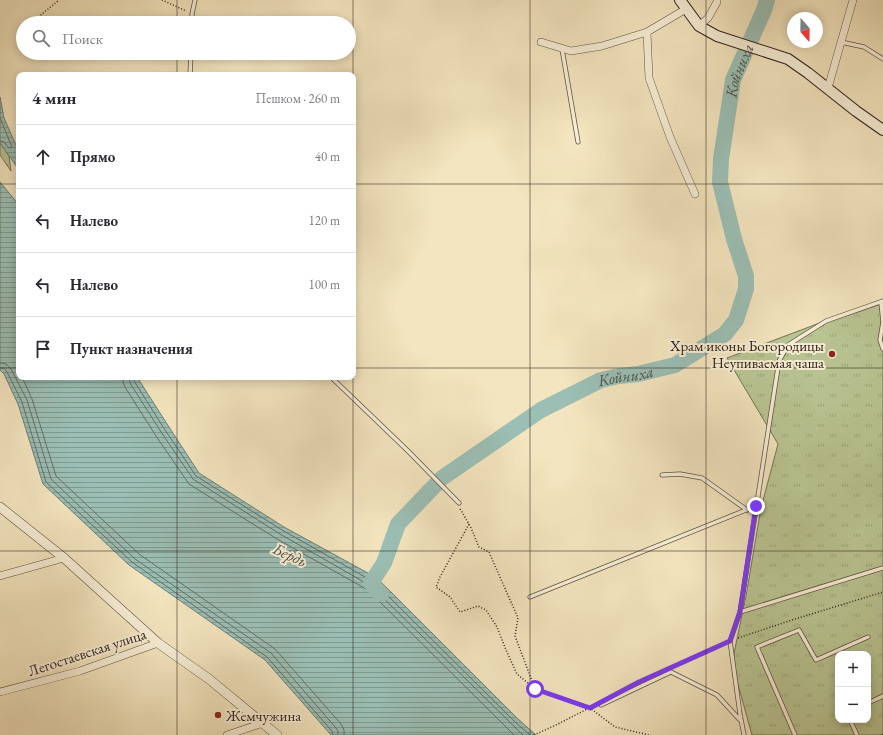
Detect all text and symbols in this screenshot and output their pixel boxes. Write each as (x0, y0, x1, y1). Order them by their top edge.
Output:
north arrow (787, 12, 823, 48)
search box (16, 16, 356, 60)
icon: search (30, 27, 52, 49)
text: Поиск (62, 29, 103, 48)
water label: Койниха (720, 40, 758, 100)
text: 4 мин (32, 87, 76, 109)
text: Пешком · 260 m (256, 90, 340, 107)
icon: ahead (32, 146, 54, 168)
text: Прямо (70, 147, 115, 166)
text: 40 m (315, 148, 340, 165)
icon: left (32, 210, 54, 232)
text: Налево (70, 211, 118, 230)
text: 120 m (309, 212, 340, 229)
icon: left (32, 274, 54, 296)
text: Налево (70, 275, 118, 294)
text: 100 m (309, 276, 340, 293)
place label: Храм иконы Богородицы Неупиваемая чаша (669, 336, 824, 372)
icon: arrive (32, 338, 54, 360)
text: Пункт назначения (70, 339, 193, 358)
marker: Храм иконы Богородицы Неупиваемая чаша (827, 349, 837, 359)
water label: Койниха (595, 360, 656, 391)
route end (747, 497, 765, 515)
water label: Бердь (269, 538, 310, 572)
street label: Легостаевская улица (25, 624, 149, 680)
map controls (835, 651, 871, 723)
button: + (835, 651, 871, 687)
route start (526, 680, 544, 698)
button: − (835, 687, 871, 723)
place label: Жемчужина (225, 706, 301, 725)
marker: Жемчужина (213, 710, 223, 720)

